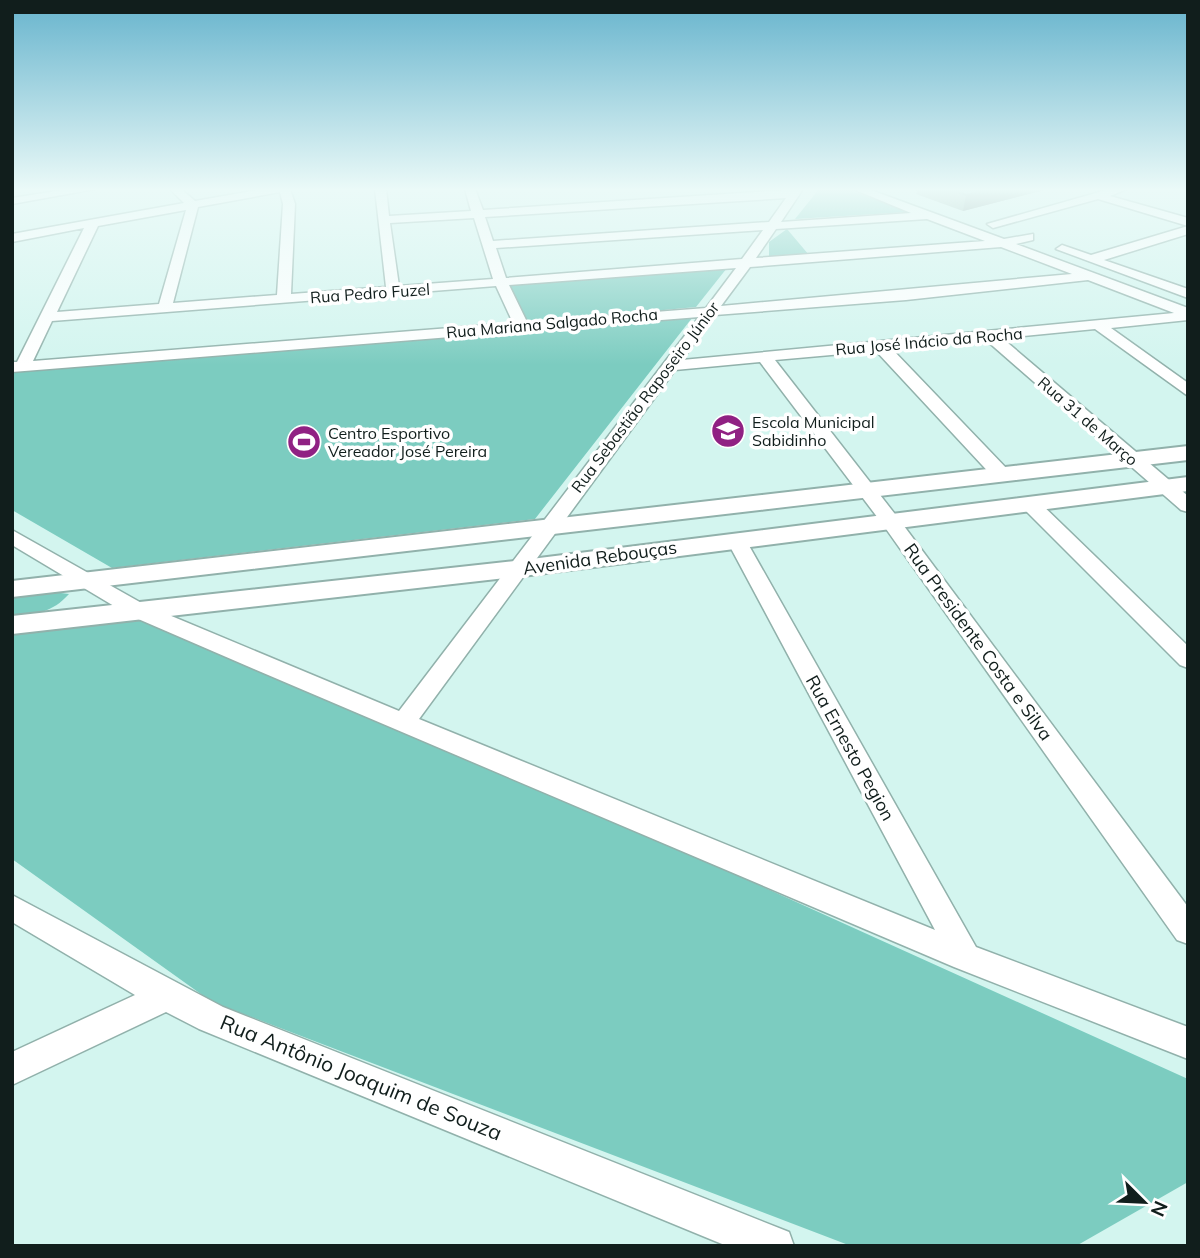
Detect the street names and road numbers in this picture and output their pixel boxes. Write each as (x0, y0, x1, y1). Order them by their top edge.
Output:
street label: Rua Pedro Fuzel (309, 279, 431, 307)
street label: Rua Sebastião Raposeiro Júnior (567, 298, 723, 496)
street label: Rua Mariana Salgado Rocha (445, 304, 659, 342)
street label: Rua José Inácio da Rocha (835, 323, 1023, 359)
street label: Rua 31 de Março (1034, 372, 1142, 470)
street label: Avenida Rebouças (521, 535, 678, 580)
street label: Rua Presidente Costa e Silva (899, 539, 1058, 745)
street label: Rua Ernesto Pegion (801, 671, 900, 825)
street label: Rua Antônio Joaquim de Souza (217, 1009, 506, 1146)

